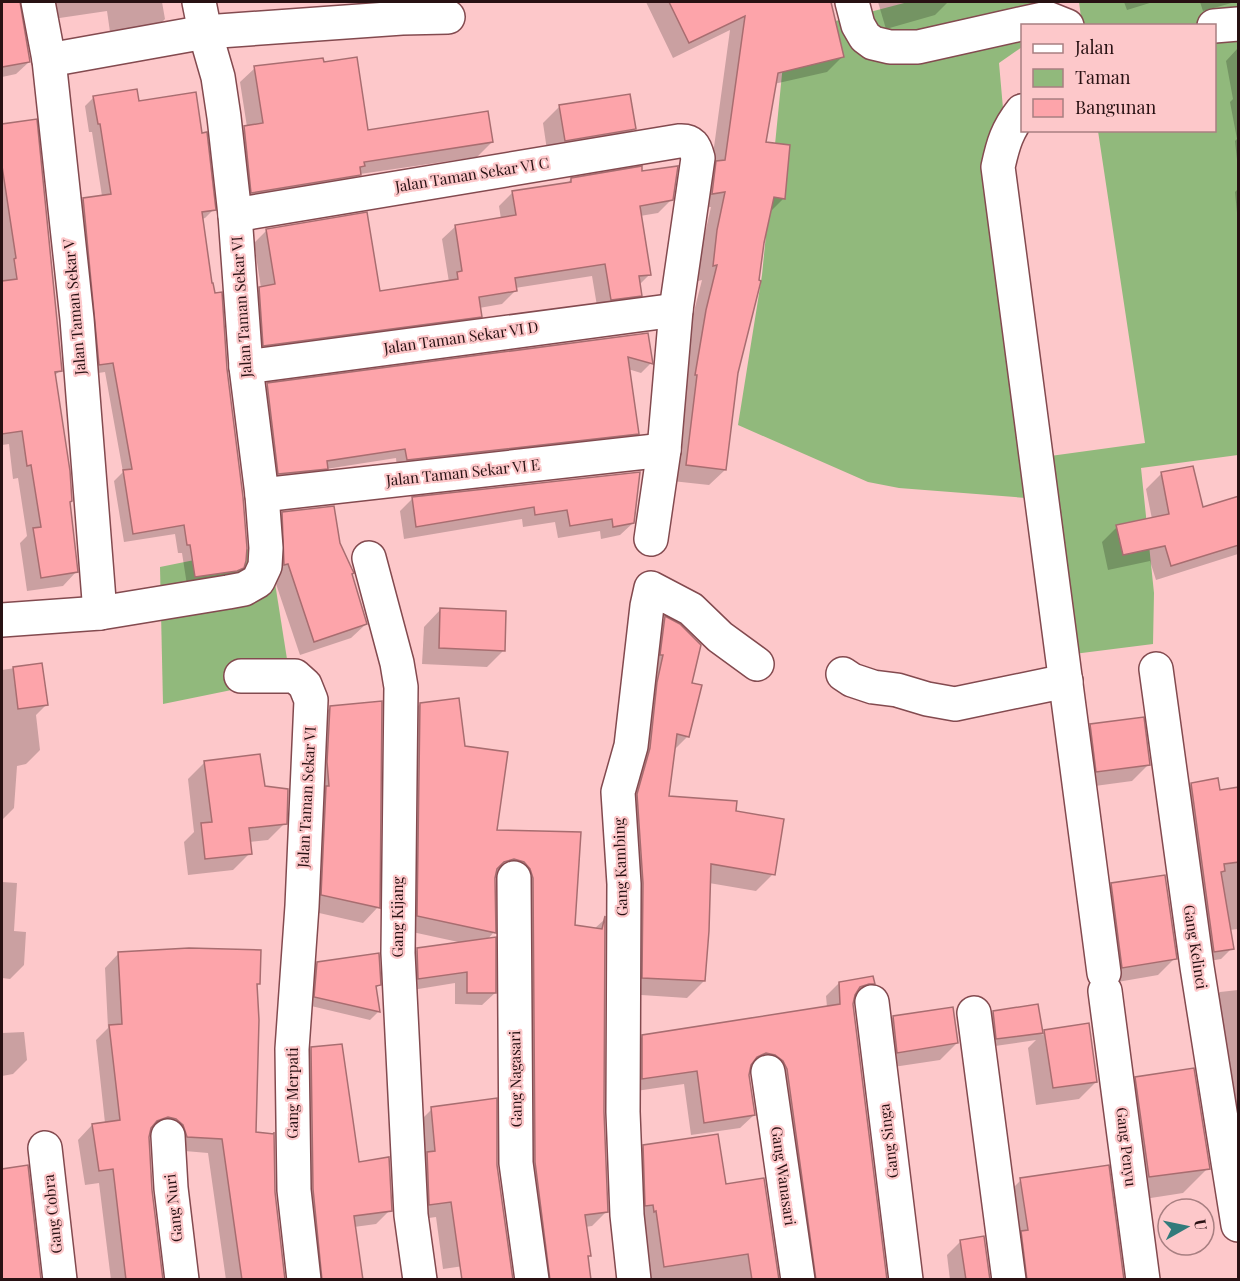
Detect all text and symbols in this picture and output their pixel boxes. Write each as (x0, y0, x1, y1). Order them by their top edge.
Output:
legend (1021, 24, 1216, 132)
text: Jalan (1074, 35, 1115, 59)
text: Taman (1075, 65, 1131, 89)
text: Bangunan (1075, 95, 1156, 119)
street label: Jalan Taman Sekar VI C (392, 152, 550, 196)
street label: Jalan Taman Sekar VI (226, 236, 256, 379)
street label: Jalan Taman Sekar V (58, 238, 90, 377)
street label: Jalan Taman Sekar VI D (381, 316, 540, 358)
street label: Jalan Taman Sekar VI E (384, 454, 541, 490)
street label: Jalan Taman Sekar VI (292, 726, 320, 869)
street label: Gang Kambing (608, 817, 632, 917)
street label: Gang Kijang (387, 877, 407, 957)
street label: Gang Kelinci (1179, 903, 1213, 991)
street label: Gang Nagasari (504, 1030, 526, 1128)
street label: Gang Merpati (282, 1047, 302, 1139)
street label: Gang Singa (873, 1102, 903, 1180)
street label: Gang Penyu (1112, 1106, 1142, 1188)
street label: Gang Wanasari (767, 1125, 801, 1227)
street label: Gang Nuri (159, 1172, 187, 1243)
street label: Gang Cobra (38, 1173, 66, 1255)
north arrow (1156, 1197, 1216, 1257)
text: U (1190, 1217, 1213, 1232)

